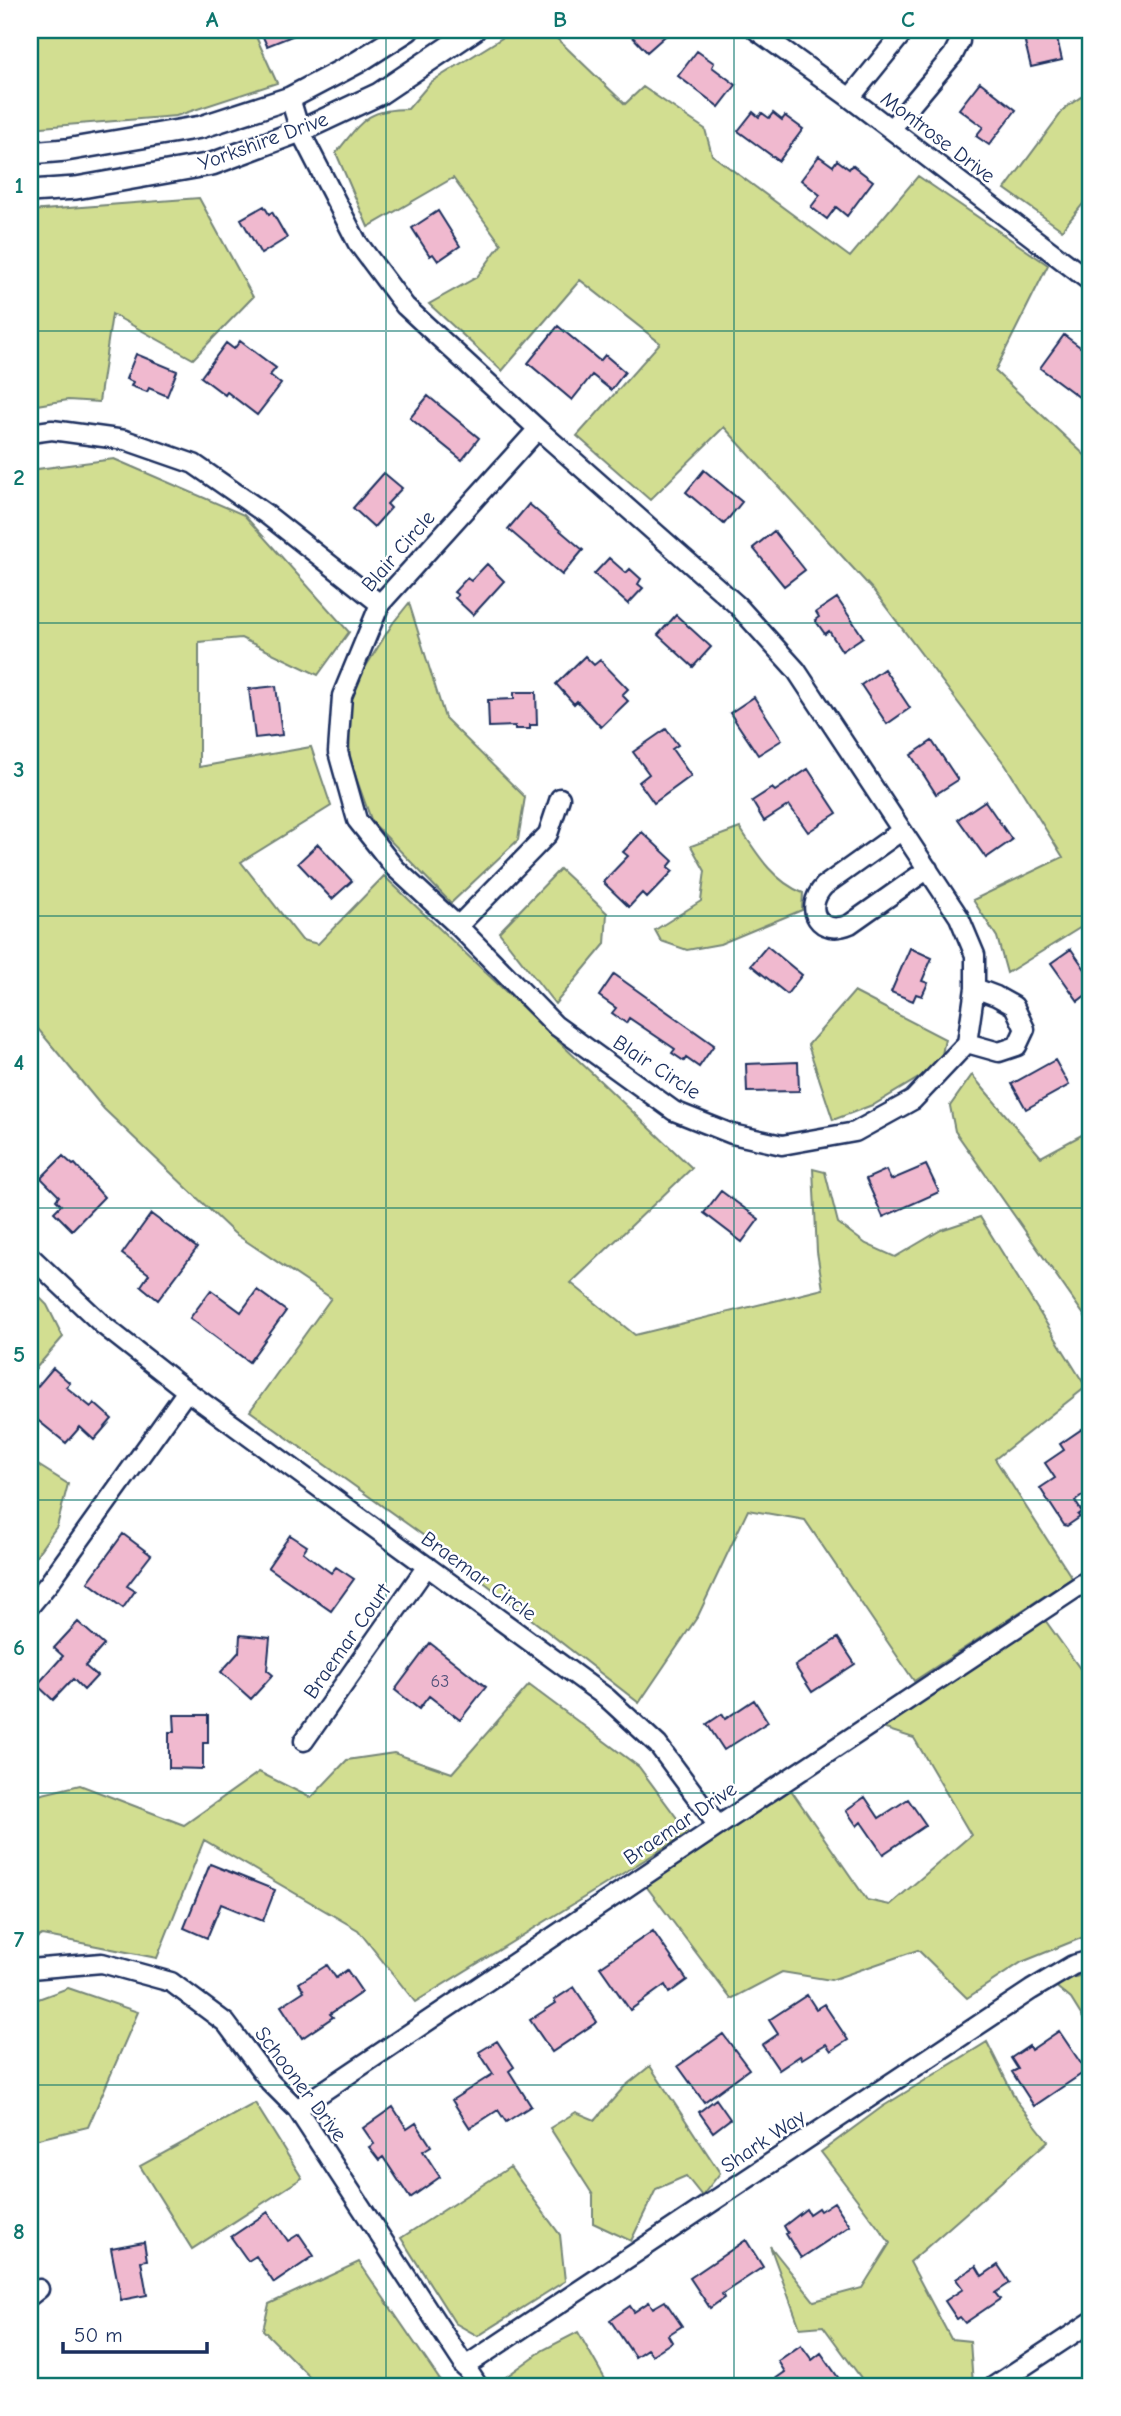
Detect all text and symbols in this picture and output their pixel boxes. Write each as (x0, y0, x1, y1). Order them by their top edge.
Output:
text: A (206, 6, 219, 33)
text: B (553, 6, 567, 33)
text: C (901, 6, 915, 33)
street label: Montrose Drive (876, 86, 1000, 188)
street label: Yorkshire Drive (195, 106, 331, 176)
text: 1 (14, 172, 24, 199)
text: 2 (13, 464, 25, 491)
street label: Blair Circle (356, 506, 440, 596)
text: 3 (13, 756, 25, 783)
street label: Blair Circle (609, 1030, 705, 1104)
text: 4 (14, 1049, 25, 1076)
text: 5 (13, 1341, 25, 1368)
street label: Braemar Circle (417, 1526, 541, 1626)
street label: Braemar Court (298, 1578, 396, 1703)
text: 6 (13, 1634, 25, 1661)
house number: 63 (431, 1671, 449, 1692)
street label: Braemar Drive (619, 1776, 741, 1870)
text: 7 (14, 1926, 25, 1953)
street label: Schooner Drive (250, 2022, 352, 2146)
street label: Shark Way (716, 2104, 810, 2178)
text: 8 (13, 2218, 25, 2245)
scale bar (63, 2311, 206, 2355)
text: 50 m (74, 2323, 123, 2347)

